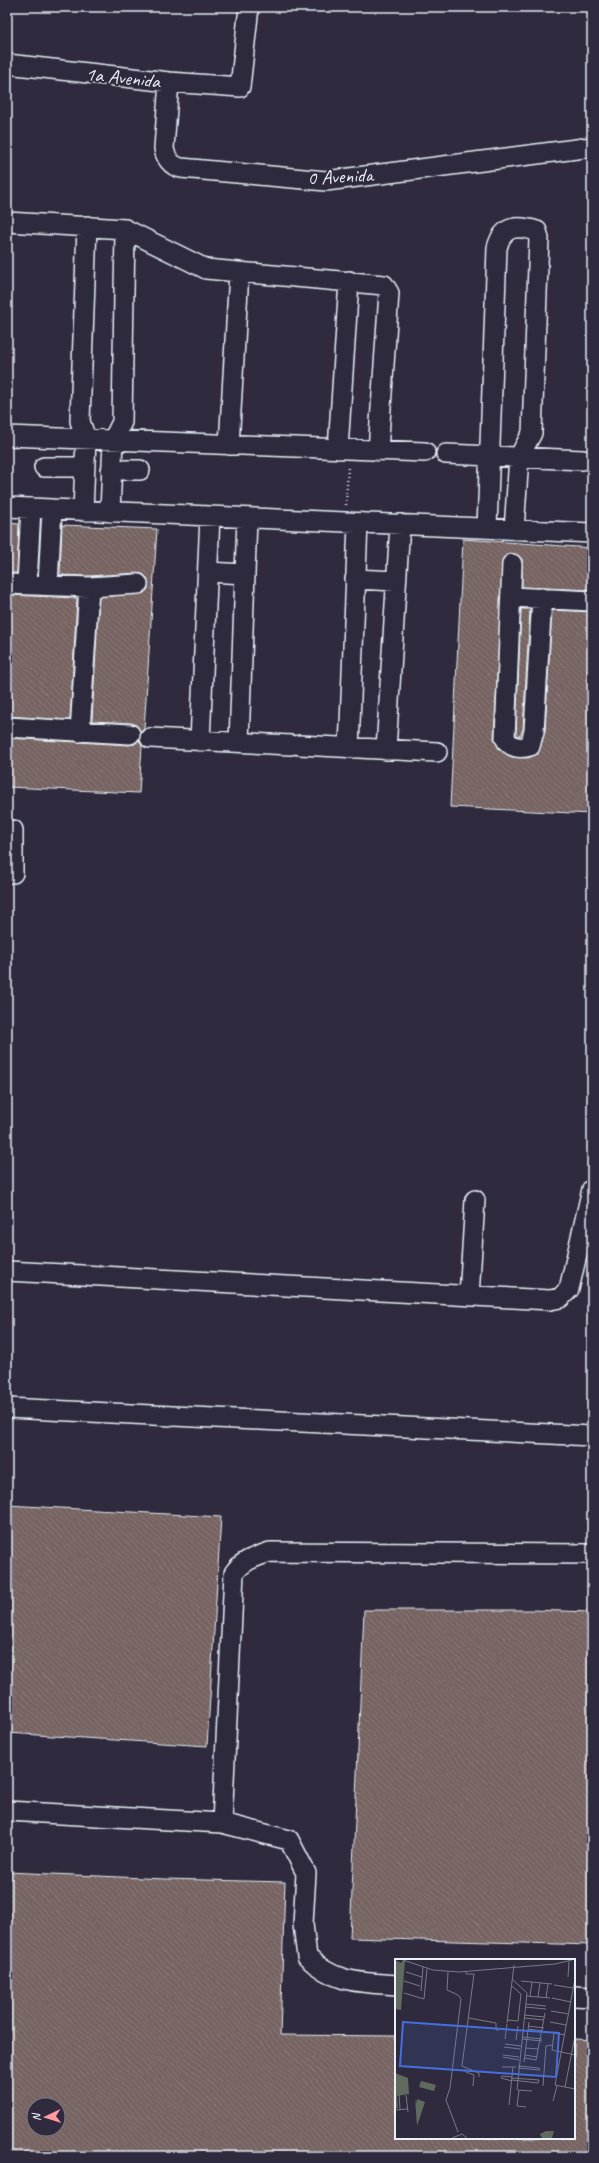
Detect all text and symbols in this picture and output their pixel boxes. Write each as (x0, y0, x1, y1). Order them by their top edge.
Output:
street label: 1a Avenida (84, 61, 163, 94)
street label: 0 Avenida (307, 162, 375, 191)
inset map (395, 1959, 575, 2139)
north arrow (26, 2097, 66, 2137)
text: N (29, 2112, 43, 2122)

